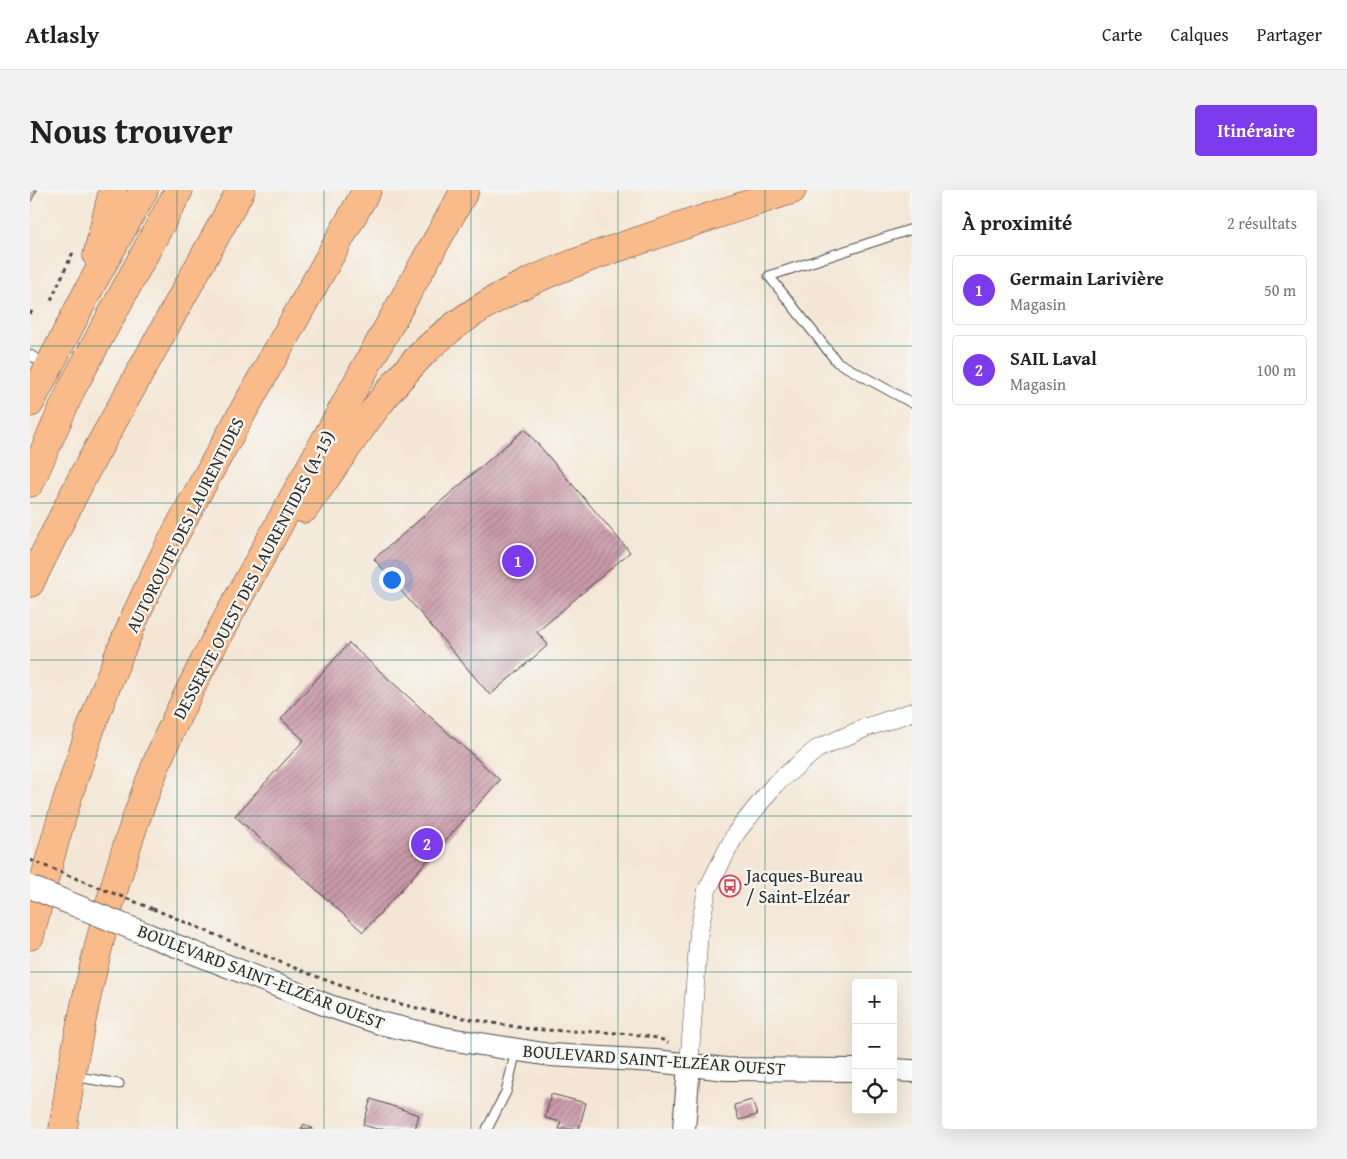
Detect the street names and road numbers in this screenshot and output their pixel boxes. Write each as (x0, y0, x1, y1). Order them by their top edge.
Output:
street label: AUTOROUTE DES LAURENTIDES (118, 412, 251, 637)
street label: DESSERTE OUEST DES LAURENTIDES (A-15) (166, 425, 342, 724)
street label: BOULEVARD SAINT-ELZÉAR OUEST (134, 917, 389, 1036)
street label: BOULEVARD SAINT-ELZÉAR OUEST (522, 1037, 786, 1082)

